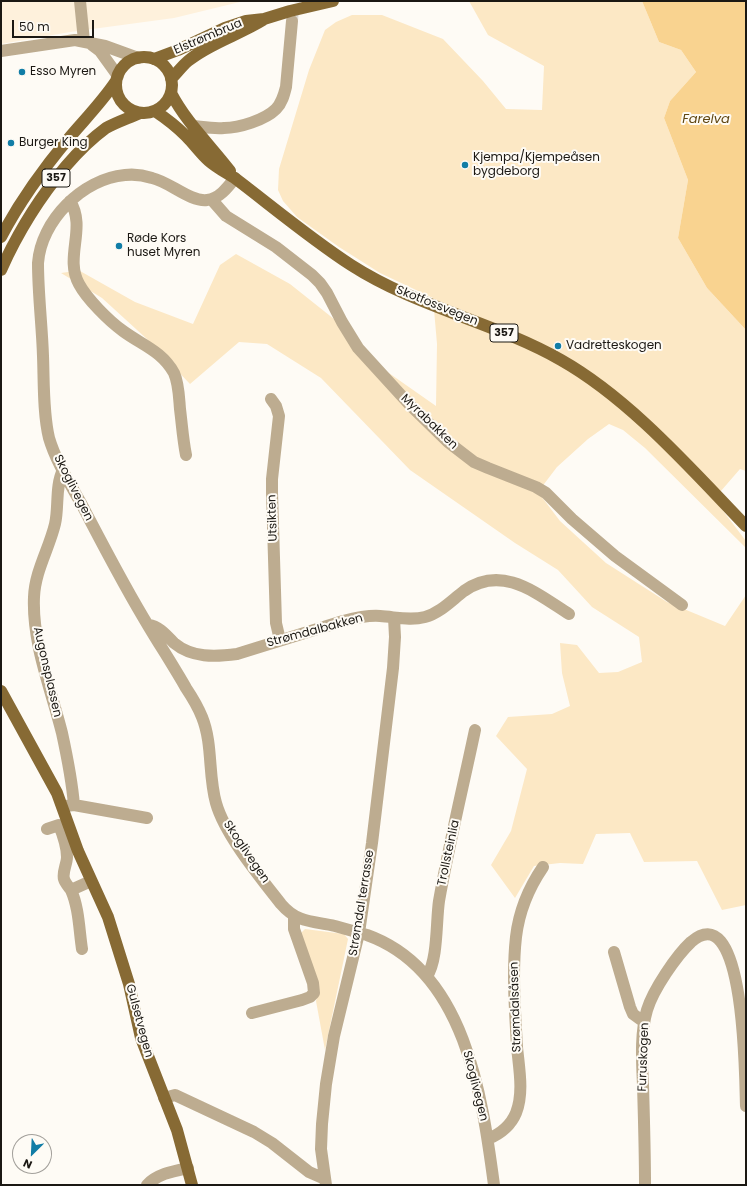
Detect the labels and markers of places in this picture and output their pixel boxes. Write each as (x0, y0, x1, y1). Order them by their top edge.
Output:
place label: Esso Myren (30, 65, 96, 79)
marker: Esso Myren (17, 67, 27, 77)
place label: Burger King (19, 136, 88, 150)
marker: Burger King (6, 138, 16, 148)
place label: Kjempa/Kjempeåsen bygdeborg (473, 151, 600, 179)
marker: Kjempa/Kjempeåsen bygdeborg (460, 160, 470, 170)
place label: Røde Kors huset Myren (127, 232, 200, 260)
marker: Røde Kors huset Myren (114, 241, 124, 251)
place label: Vadretteskogen (566, 339, 662, 353)
marker: Vadretteskogen (553, 341, 563, 351)

